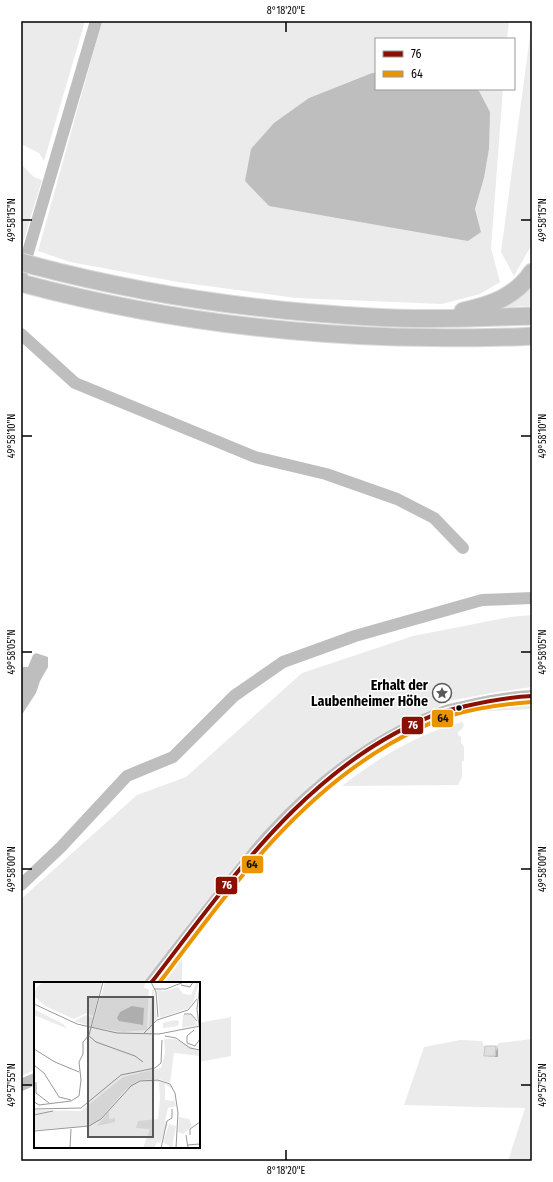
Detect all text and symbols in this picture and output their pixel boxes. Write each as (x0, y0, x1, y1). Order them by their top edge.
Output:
text: 8°18'20"E (267, 5, 306, 17)
legend (375, 38, 515, 90)
text: 76 (411, 47, 422, 61)
text: 64 (411, 67, 423, 81)
text: 49°58'15"N (6, 198, 18, 242)
text: 49°58'15"N (537, 198, 549, 242)
text: 49°58'10"N (6, 414, 18, 458)
text: 49°58'10"N (537, 414, 549, 458)
text: 49°58'05"N (6, 630, 18, 674)
text: 49°58'05"N (537, 630, 549, 674)
place label: Erhalt der Laubenheimer Höhe (311, 677, 429, 710)
place icon: Erhalt der Laubenheimer Höhe (431, 682, 453, 704)
unlabelled marker (454, 703, 464, 713)
line badge: 64 (431, 709, 454, 728)
text: 64 (437, 712, 449, 725)
line badge: 76 (401, 716, 424, 735)
text: 76 (408, 719, 418, 732)
text: 49°58'00"N (6, 846, 18, 892)
text: 49°58'00"N (537, 846, 549, 892)
line badge: 64 (241, 855, 264, 874)
text: 64 (246, 858, 258, 871)
line badge: 76 (215, 876, 238, 895)
text: 76 (222, 879, 232, 892)
inset map (34, 982, 200, 1148)
text: 49°57'55"N (6, 1063, 18, 1107)
text: 49°57'55"N (537, 1063, 549, 1107)
text: 8°18'20"E (267, 1165, 306, 1177)

